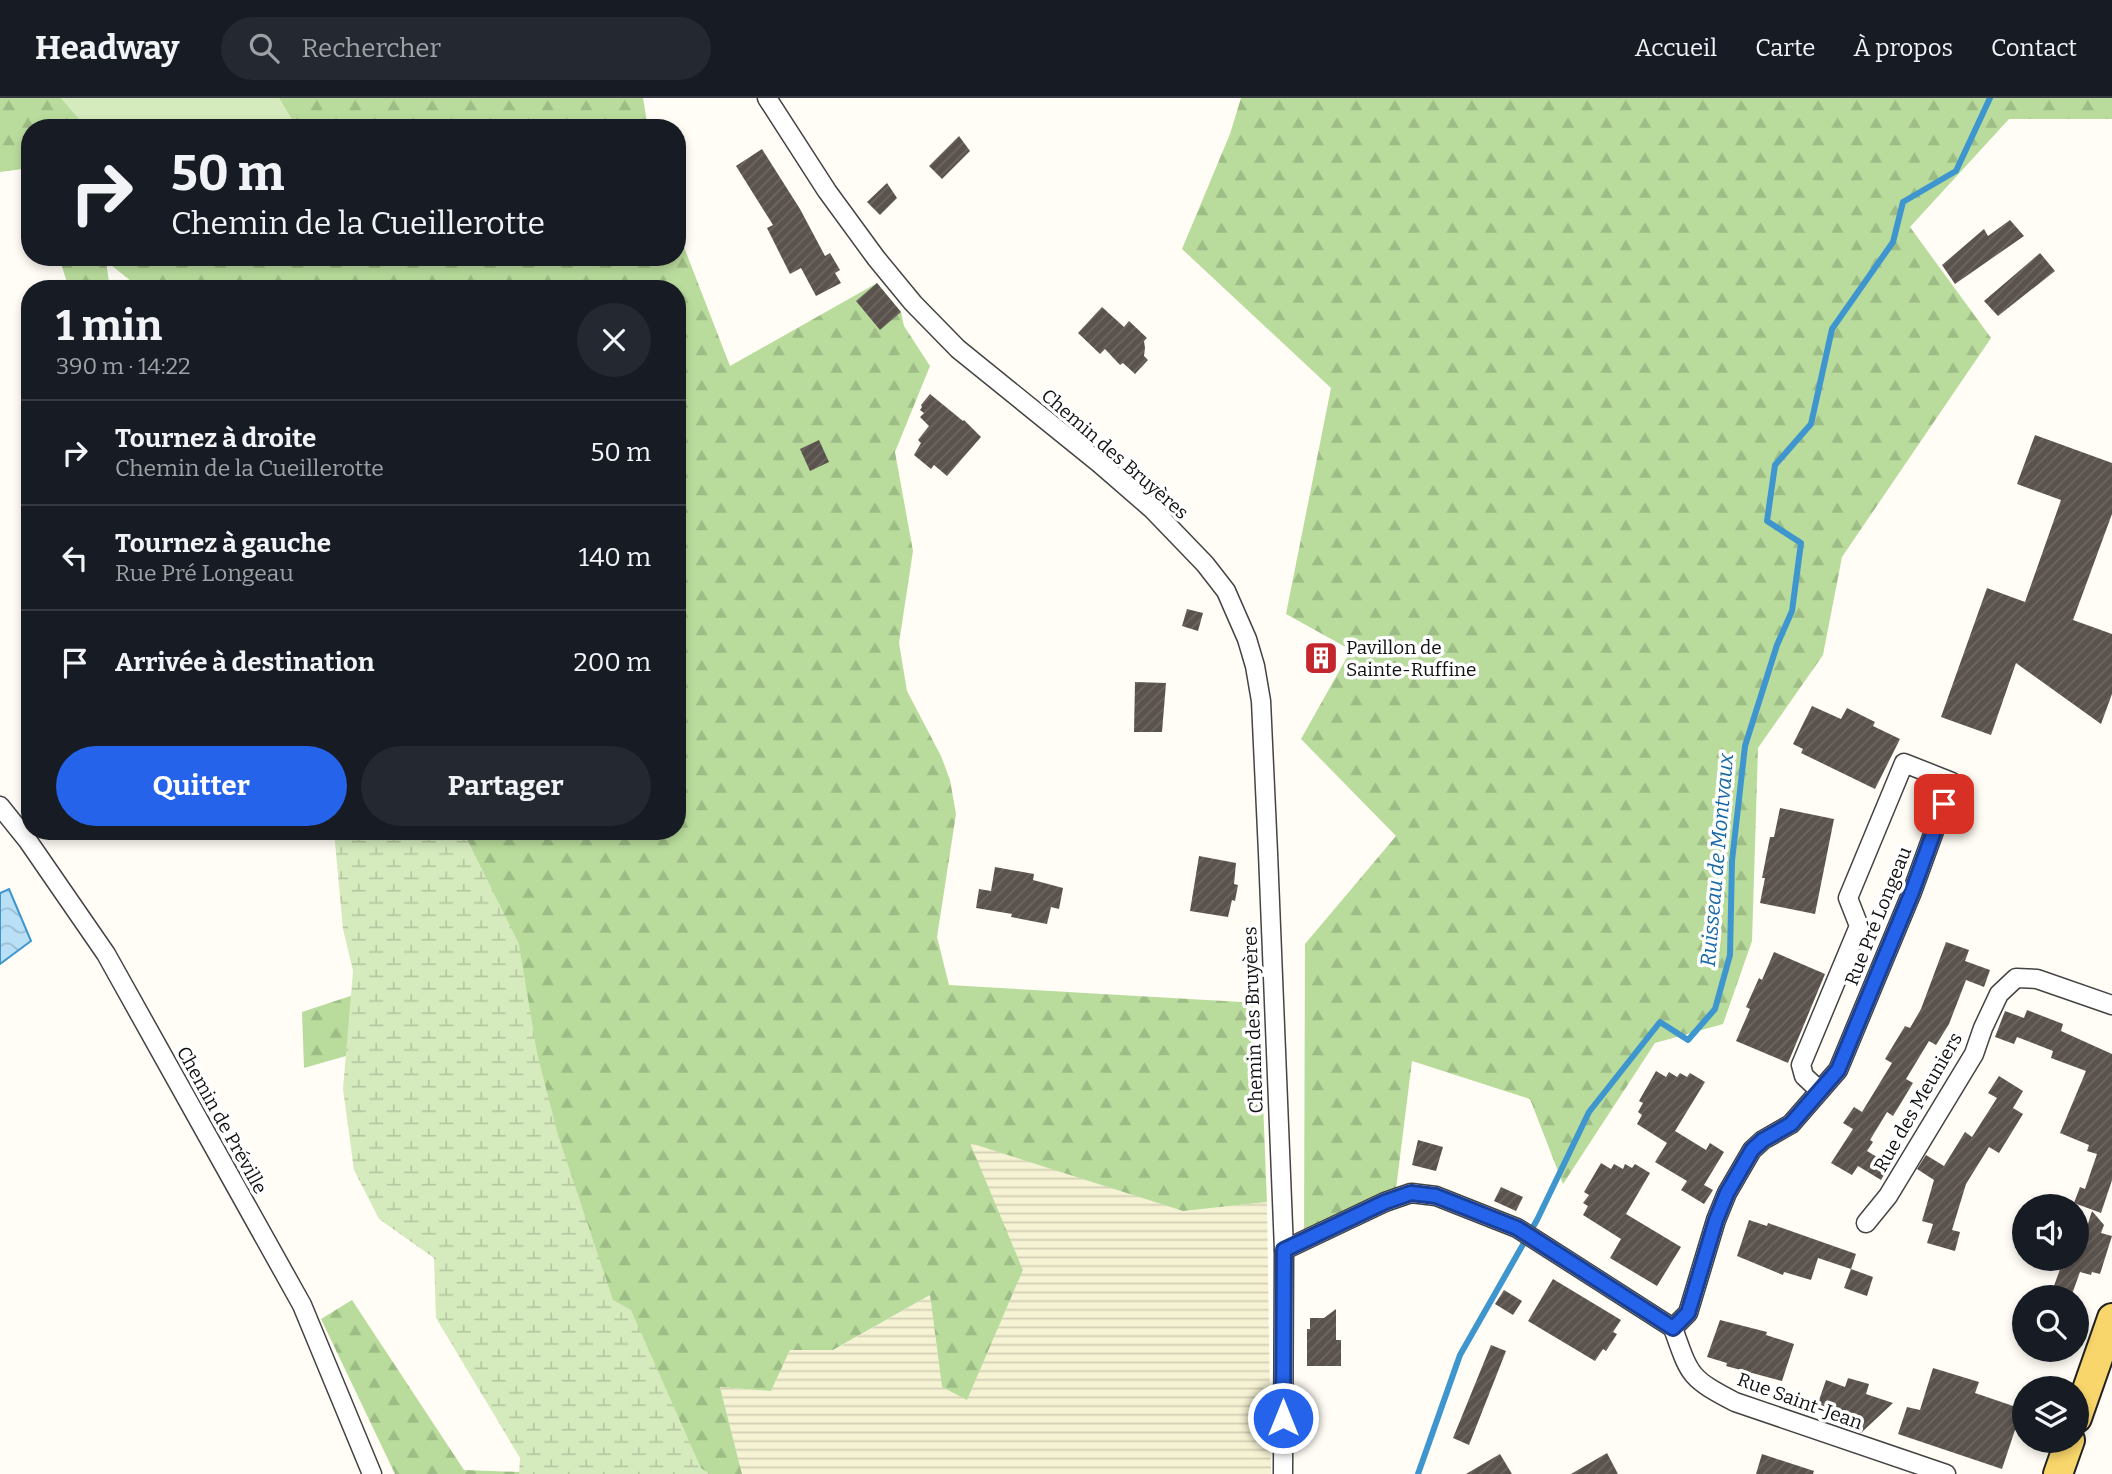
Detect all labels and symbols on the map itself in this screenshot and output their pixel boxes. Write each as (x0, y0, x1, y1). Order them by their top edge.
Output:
street label: Chemin des Bruyères (1037, 384, 1193, 524)
place label: Pavillon de Sainte-Ruffine (1346, 636, 1476, 681)
building icon: Pavillon de Sainte-Ruffine (1302, 639, 1340, 677)
water label: Ruisseau de Montvaux (1695, 751, 1739, 968)
pin (1914, 774, 1974, 834)
street label: Rue Pré Longeau (1840, 843, 1916, 989)
street label: Chemin des Bruyères (1238, 926, 1268, 1114)
street label: Rue des Meuniers (1869, 1028, 1967, 1176)
street label: Chemin de Préville (172, 1042, 272, 1198)
street label: Rue Saint-Jean (1734, 1368, 1866, 1434)
position arrow (1246, 1381, 1320, 1455)

